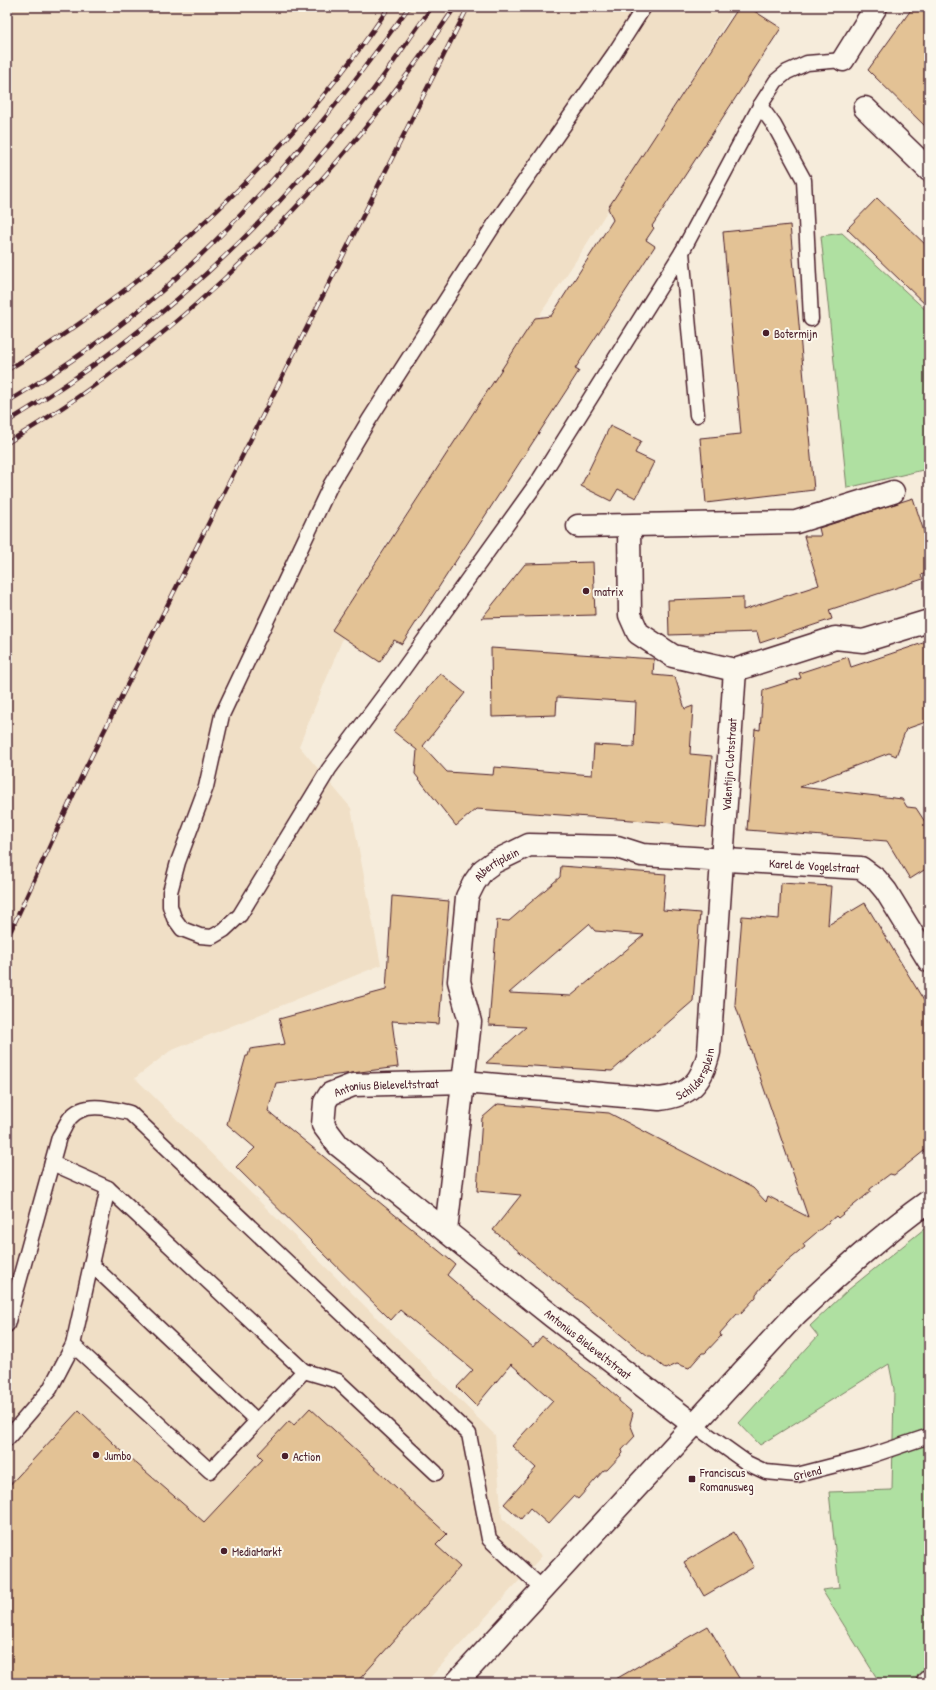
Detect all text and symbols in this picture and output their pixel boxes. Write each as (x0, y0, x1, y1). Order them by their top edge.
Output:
place label: Botermijn (774, 325, 818, 342)
marker: Botermijn (761, 328, 771, 338)
place label: matrix (594, 583, 624, 600)
marker: matrix (581, 586, 591, 596)
street label: Valentijn Clotsstraat (717, 717, 740, 812)
street label: Albertiplein (469, 843, 522, 884)
street label: Karel de Vogelstraat (769, 854, 861, 876)
street label: Schildersplein (673, 1048, 718, 1104)
street label: Antonius Bieleveltstraat (331, 1074, 440, 1100)
street label: Antonius Bieleveltstraat (541, 1305, 636, 1384)
place label: Jumbo (104, 1447, 131, 1464)
place label: Action (293, 1448, 321, 1465)
marker: Jumbo (91, 1450, 101, 1460)
marker: Action (280, 1451, 290, 1461)
street label: Griend (793, 1461, 823, 1484)
place label: Franciscus Romanusweg (699, 1464, 754, 1495)
marker: Franciscus Romanusweg (687, 1474, 697, 1484)
place label: MediaMarkt (232, 1543, 282, 1560)
marker: MediaMarkt (219, 1546, 229, 1556)

